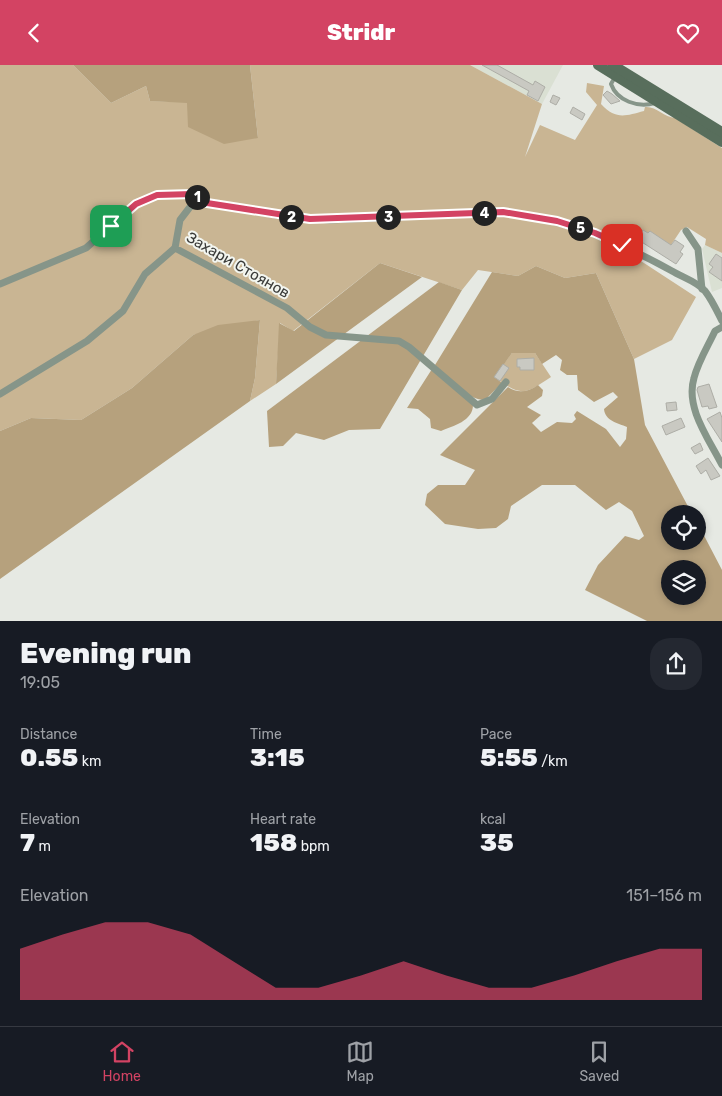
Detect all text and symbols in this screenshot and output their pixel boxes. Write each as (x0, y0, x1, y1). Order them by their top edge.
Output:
icon: back (20, 19, 48, 47)
text: Stridr (327, 19, 395, 46)
icon: heart (674, 19, 702, 47)
pin: 1 (184, 185, 210, 209)
text: 1 (194, 189, 201, 206)
pin: 4 (472, 201, 496, 225)
pin (90, 205, 132, 247)
pin: 2 (278, 205, 304, 229)
pin: 3 (376, 205, 400, 229)
text: 4 (480, 205, 489, 222)
text: 2 (287, 209, 296, 226)
text: 3 (384, 209, 393, 226)
icon: arrive (97, 212, 125, 240)
pin: 5 (568, 215, 592, 241)
text: 5 (576, 220, 585, 237)
pin (601, 224, 643, 266)
street label: Захари Стоянов (183, 228, 293, 302)
icon: check (608, 231, 636, 259)
map controls (661, 505, 706, 605)
button: locate (661, 505, 706, 550)
button: layers (661, 560, 706, 605)
text: Evening run (20, 637, 191, 670)
button: share (650, 638, 702, 690)
text: 19:05 (20, 673, 60, 692)
text: Distance (20, 726, 77, 743)
text: Time (250, 726, 282, 743)
text: Pace (480, 726, 512, 743)
text: 0.55 (20, 743, 78, 772)
text: 3:15 (250, 743, 305, 772)
text: 5:55 (480, 743, 538, 772)
text: km (78, 753, 101, 770)
text: /km (538, 753, 568, 770)
text: Elevation (20, 811, 80, 828)
text: Heart rate (250, 811, 316, 828)
text: kcal (480, 811, 506, 828)
text: 7 (20, 828, 35, 857)
text: 158 (250, 828, 297, 857)
text: 35 (480, 828, 514, 857)
text: m (35, 838, 51, 855)
text: bpm (297, 838, 330, 855)
text: Elevation (20, 886, 89, 905)
text: 151–156 m (626, 886, 702, 905)
tab: Home (103, 1038, 141, 1085)
tab: Map (346, 1038, 374, 1085)
tab: Saved (579, 1038, 619, 1085)

